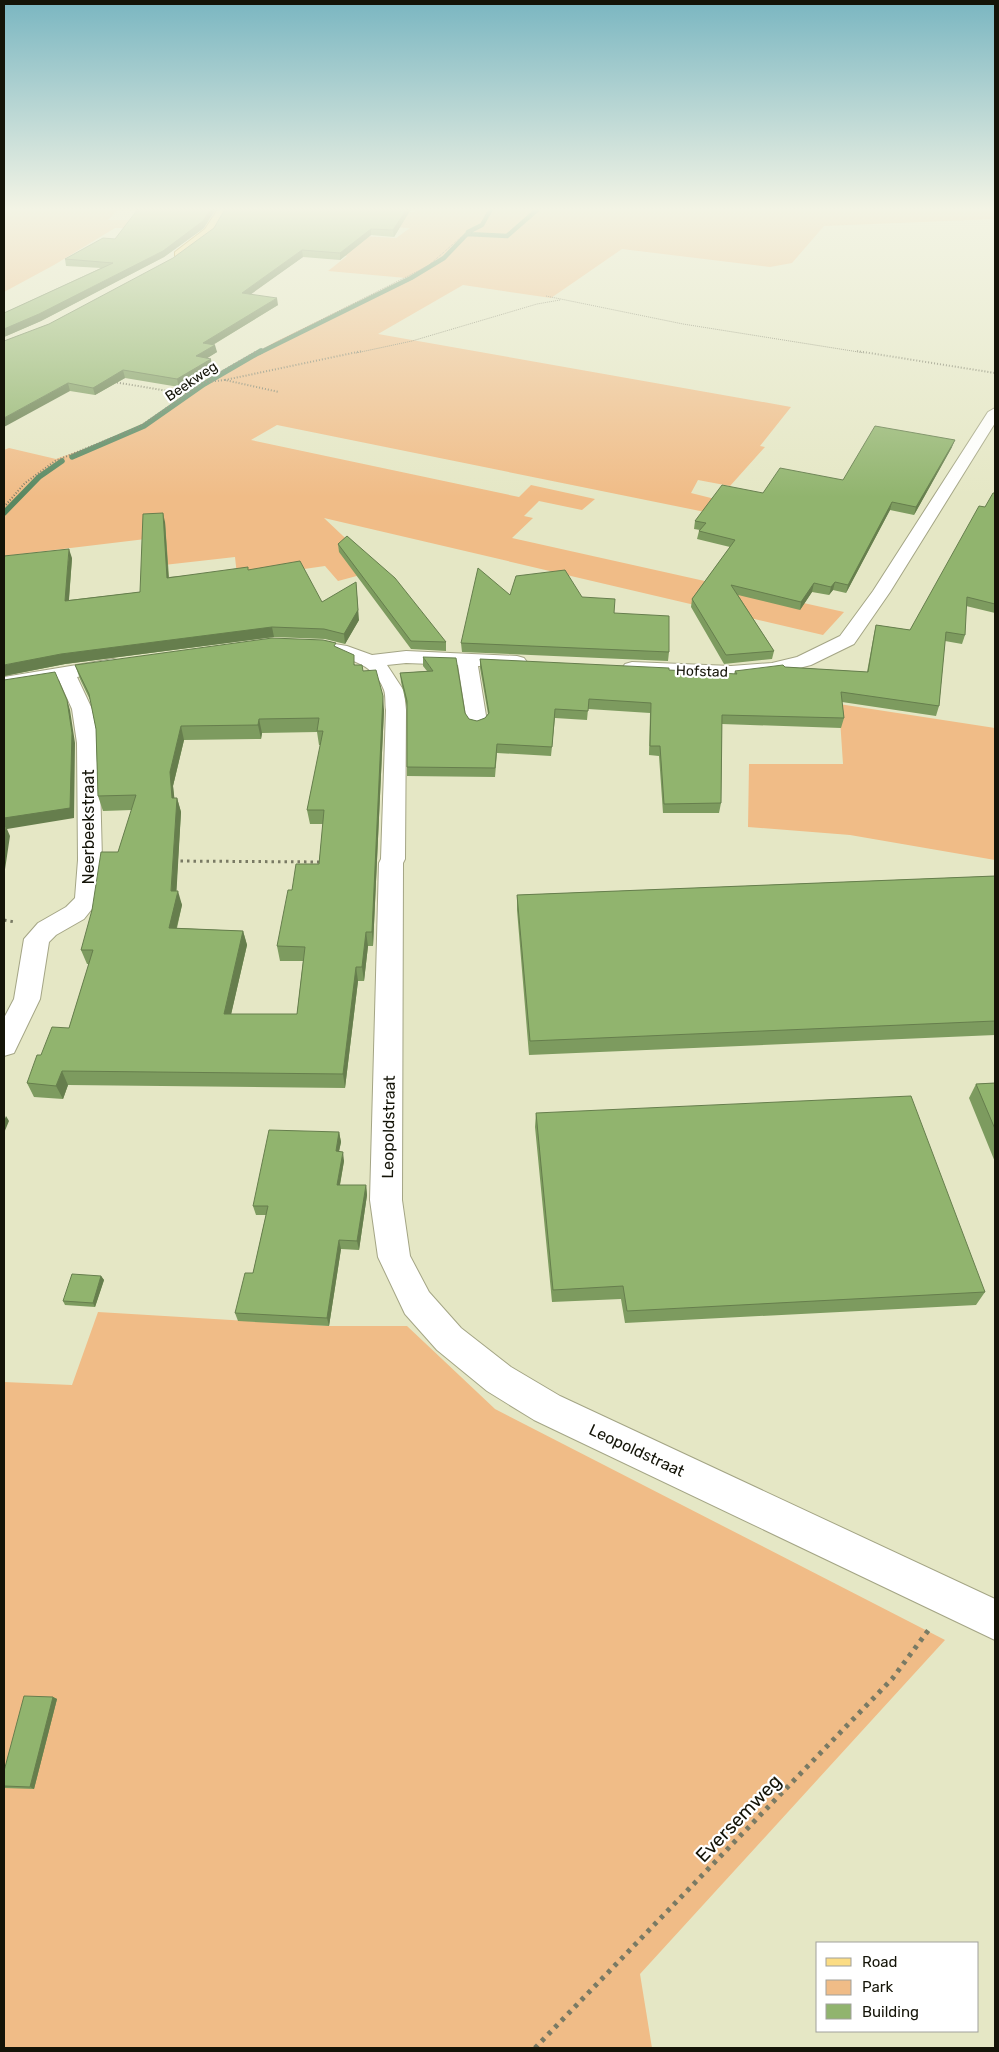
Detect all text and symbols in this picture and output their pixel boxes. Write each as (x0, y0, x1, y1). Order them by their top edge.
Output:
street label: Beekweg (162, 358, 221, 405)
street label: Hofstad (676, 662, 728, 681)
street label: Neerbeekstraat (79, 770, 98, 884)
street label: Leopoldstraat (378, 1075, 399, 1179)
street label: Leopoldstraat (586, 1420, 688, 1481)
street label: Eversemweg (691, 1770, 786, 1867)
legend (816, 1942, 979, 2032)
text: Road (862, 1953, 898, 1971)
text: Park (862, 1978, 893, 1996)
text: Building (862, 2003, 919, 2021)

